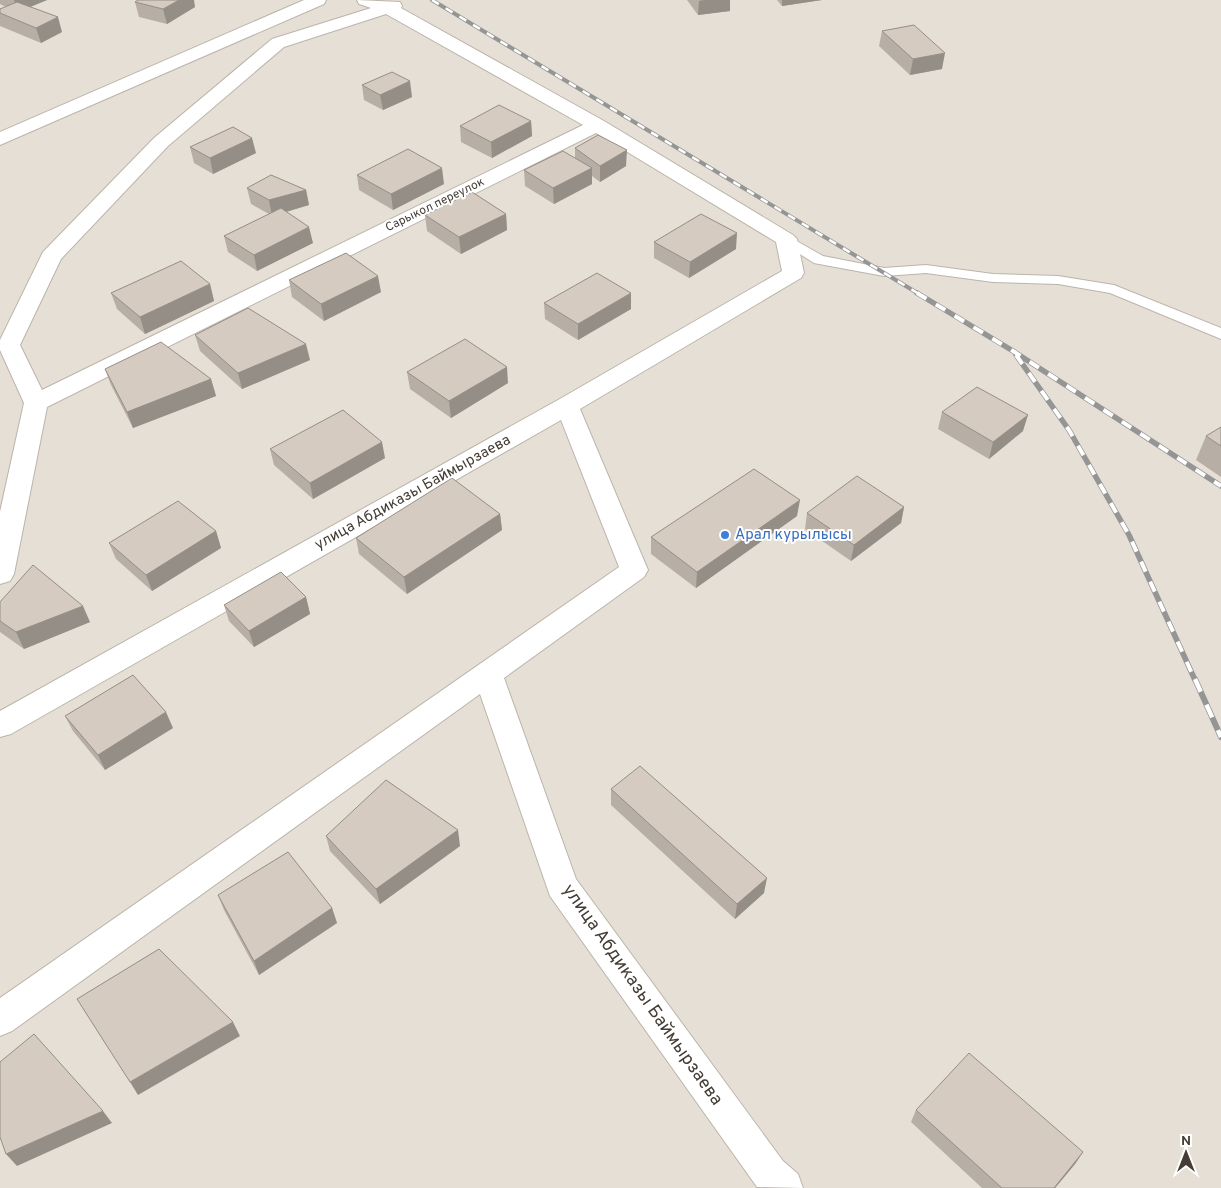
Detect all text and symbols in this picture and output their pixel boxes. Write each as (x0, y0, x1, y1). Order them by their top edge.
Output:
street label: Сарыкол переулок (383, 174, 487, 236)
street label: улица Абдиказы Баймырзаева (312, 431, 514, 555)
place label: Арал курылысы (735, 526, 852, 545)
marker: Арал курылысы (719, 529, 731, 541)
street label: улица Абдиказы Баймырзаева (556, 880, 728, 1110)
north arrow (1161, 1128, 1211, 1178)
text: N (1181, 1133, 1191, 1150)

